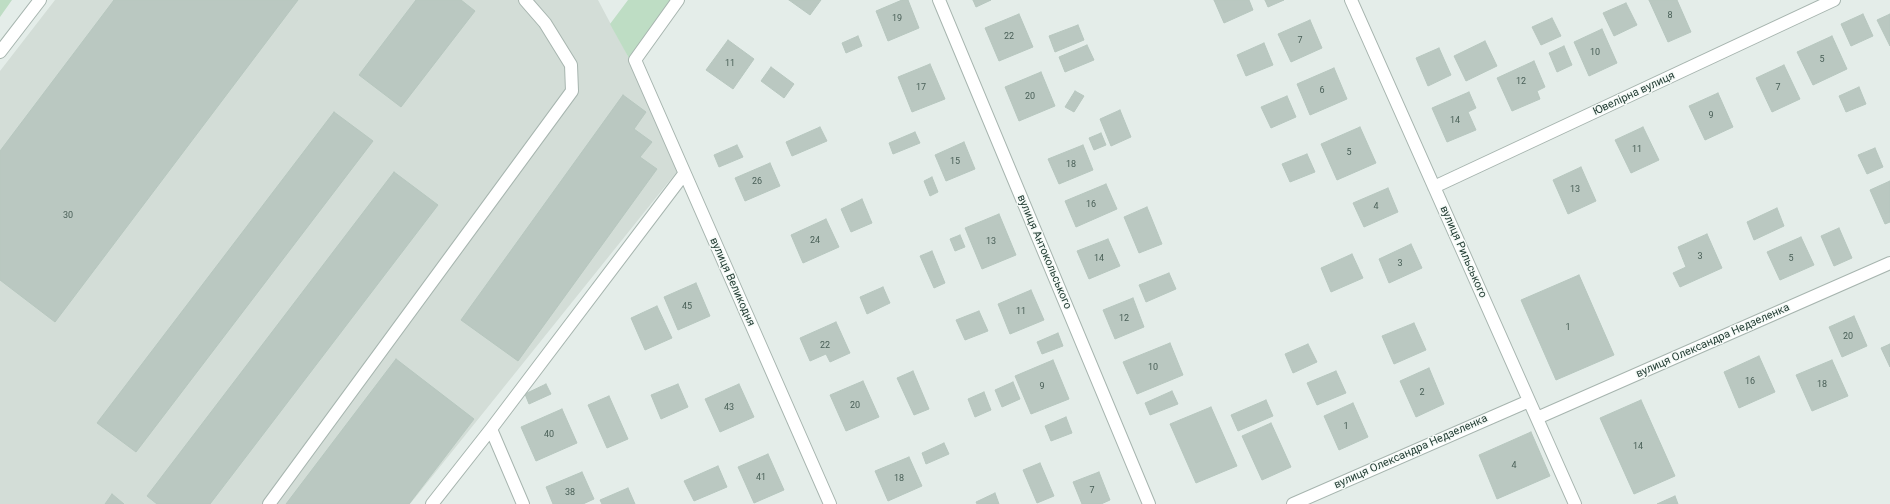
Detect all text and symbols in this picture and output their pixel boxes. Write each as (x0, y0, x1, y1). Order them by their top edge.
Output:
house number: 8 (1667, 11, 1673, 21)
house number: 19 (892, 14, 902, 24)
house number: 22 (1004, 32, 1014, 42)
house number: 7 (1297, 36, 1303, 46)
house number: 10 (1590, 48, 1600, 58)
house number: 5 (1819, 55, 1825, 65)
house number: 11 (725, 59, 735, 69)
street label: Ювелірна вулиця (1591, 69, 1677, 119)
house number: 12 (1516, 77, 1526, 87)
house number: 17 (916, 83, 926, 93)
house number: 7 (1775, 83, 1781, 93)
house number: 6 (1319, 86, 1325, 96)
house number: 20 (1025, 92, 1035, 102)
house number: 9 (1708, 111, 1714, 121)
house number: 14 (1450, 116, 1460, 126)
house number: 11 (1632, 145, 1642, 155)
house number: 5 (1346, 148, 1352, 158)
house number: 15 (950, 157, 960, 167)
house number: 18 (1066, 160, 1076, 170)
house number: 26 (752, 177, 762, 187)
house number: 13 (1570, 185, 1580, 195)
street label: вулиця Антокольського (1014, 193, 1074, 311)
house number: 16 (1086, 200, 1096, 210)
house number: 4 (1373, 202, 1379, 212)
street label: вулиця Рильського (1437, 204, 1489, 300)
house number: 30 (63, 211, 73, 221)
street label: вулиця Великодня (707, 236, 757, 328)
house number: 24 (810, 236, 820, 246)
house number: 13 (986, 237, 996, 247)
house number: 3 (1697, 252, 1703, 262)
house number: 14 (1094, 254, 1104, 264)
house number: 5 (1788, 254, 1794, 264)
house number: 3 (1397, 259, 1403, 269)
street label: вулиця Олександра Недзеленка (1634, 301, 1792, 381)
house number: 45 (682, 302, 692, 312)
house number: 11 (1016, 307, 1026, 317)
house number: 12 (1119, 314, 1129, 324)
house number: 1 (1565, 323, 1571, 333)
house number: 20 (1843, 332, 1853, 342)
house number: 22 (820, 341, 830, 351)
house number: 10 (1148, 363, 1158, 373)
house number: 16 (1745, 377, 1755, 387)
house number: 18 (1817, 380, 1827, 390)
house number: 9 (1039, 382, 1045, 392)
house number: 2 (1419, 388, 1425, 398)
house number: 20 (850, 401, 860, 411)
house number: 43 (724, 403, 734, 413)
street label: вулиця Олександра Недзеленка (1332, 412, 1490, 492)
house number: 1 (1343, 422, 1349, 432)
house number: 40 (544, 430, 554, 440)
house number: 14 (1633, 442, 1643, 452)
house number: 4 (1511, 461, 1517, 471)
house number: 41 (756, 473, 766, 483)
house number: 18 (894, 474, 904, 484)
house number: 7 (1089, 486, 1095, 496)
house number: 38 (565, 488, 575, 498)

